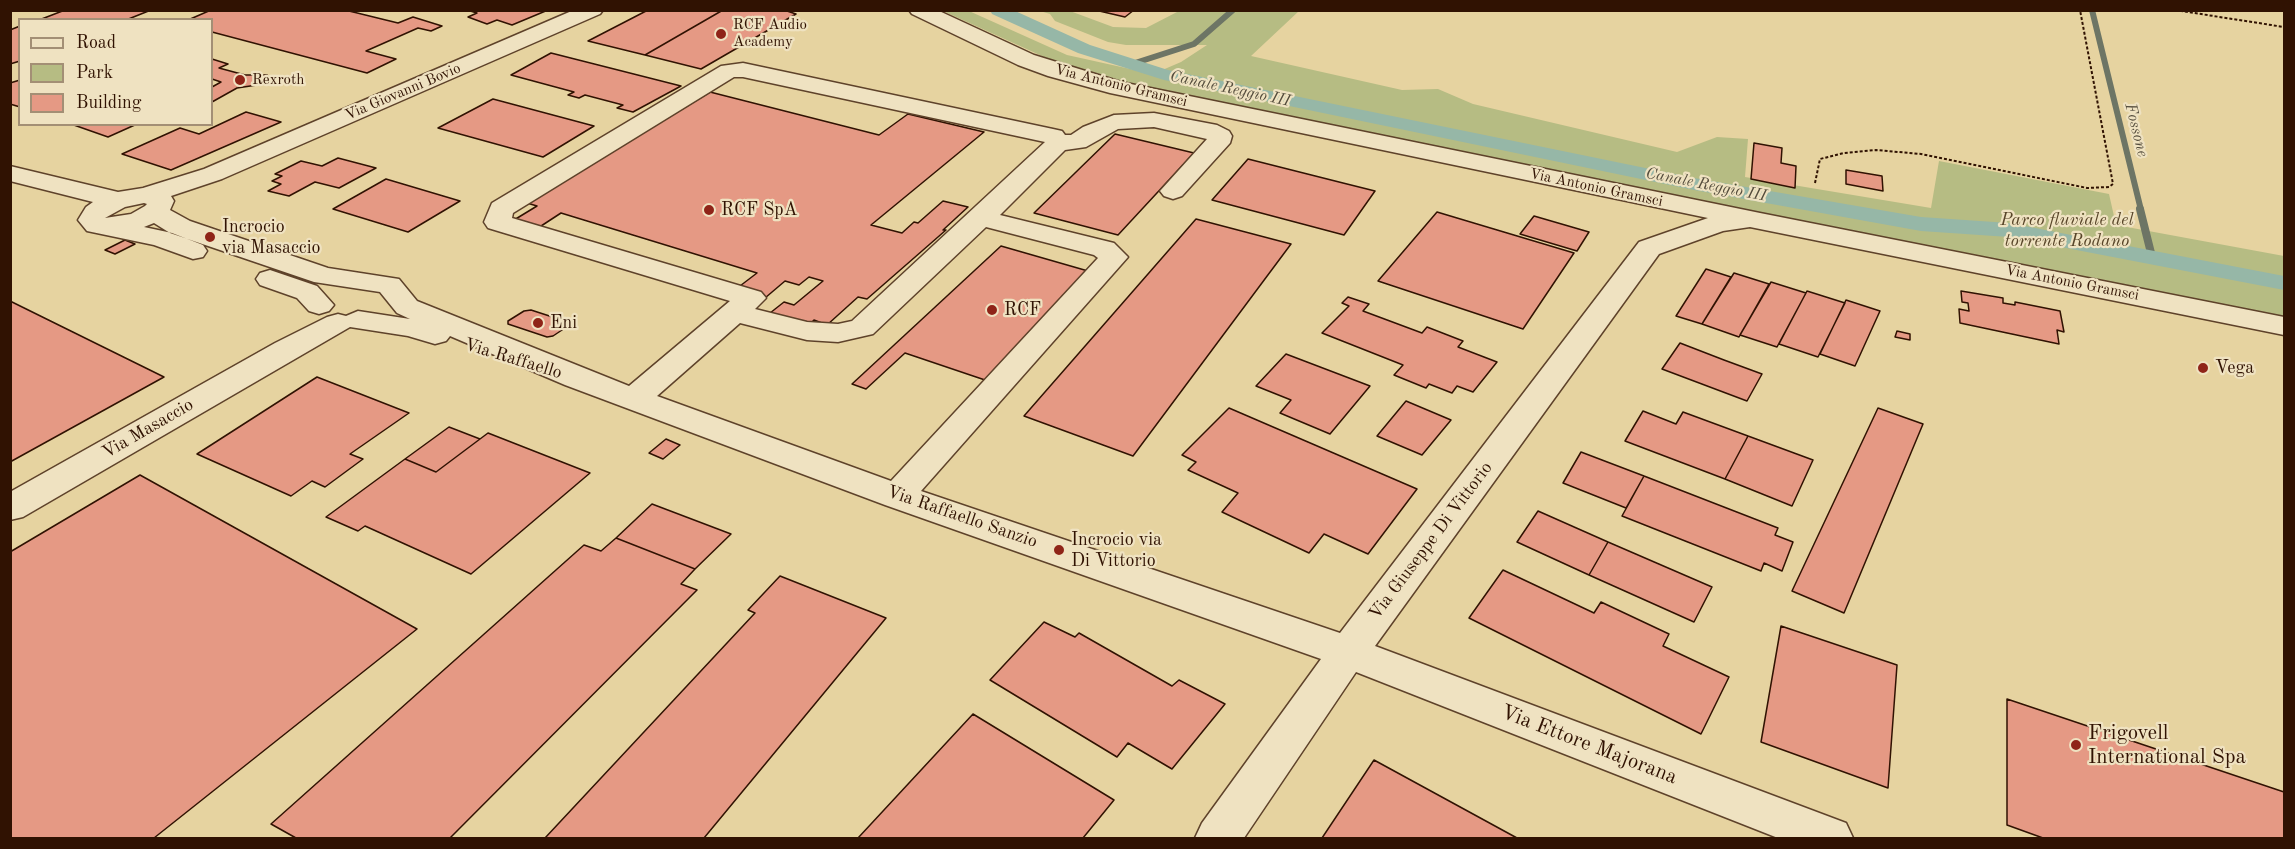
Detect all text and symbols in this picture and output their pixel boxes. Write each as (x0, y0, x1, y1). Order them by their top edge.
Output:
place label: RCF Audio Academy (733, 16, 807, 51)
legend (18, 18, 213, 126)
marker: RCF Audio Academy (714, 27, 728, 41)
text: Road (76, 34, 116, 52)
street label: Via Giovanni Bovio (342, 59, 464, 125)
street label: Via Antonio Gramsci (1053, 61, 1189, 111)
text: Park (76, 64, 113, 82)
water label: Canale Reggio III (1168, 67, 1292, 111)
place label: Rexroth (252, 71, 304, 89)
marker: Rexroth (233, 73, 247, 87)
text: Building (76, 94, 141, 112)
water label: Fossone (2120, 101, 2152, 159)
water label: Canale Reggio III (1644, 164, 1768, 206)
street label: Via Antonio Gramsci (1528, 165, 1664, 211)
place label: RCF SpA (721, 199, 797, 221)
marker: RCF SpA (702, 203, 716, 217)
park label: Parco fluviale del torrente Rodano (2000, 209, 2134, 252)
place label: Incrocio via Masaccio (222, 216, 320, 258)
marker: Incrocio via Masaccio (203, 230, 217, 244)
street label: Via Antonio Gramsci (2004, 261, 2140, 305)
place label: RCF (1004, 299, 1041, 321)
marker: RCF (985, 303, 999, 317)
place label: Eni (550, 312, 577, 334)
marker: Eni (531, 316, 545, 330)
street label: Via Raffaello (461, 334, 565, 384)
place label: Vega (2215, 357, 2254, 379)
marker: Vega (2196, 361, 2210, 375)
street label: Via Masaccio (98, 394, 198, 464)
street label: Via Giuseppe Di Vittorio (1365, 458, 1497, 624)
street label: Via Raffaello Sanzio (884, 481, 1040, 553)
place label: Incrocio via Di Vittorio (1071, 529, 1162, 572)
marker: Incrocio via Di Vittorio (1052, 543, 1066, 557)
street label: Via Ettore Majorana (1497, 700, 1681, 790)
place label: Frigovell International Spa (2088, 720, 2246, 770)
marker: Frigovell International Spa (2069, 738, 2083, 752)

